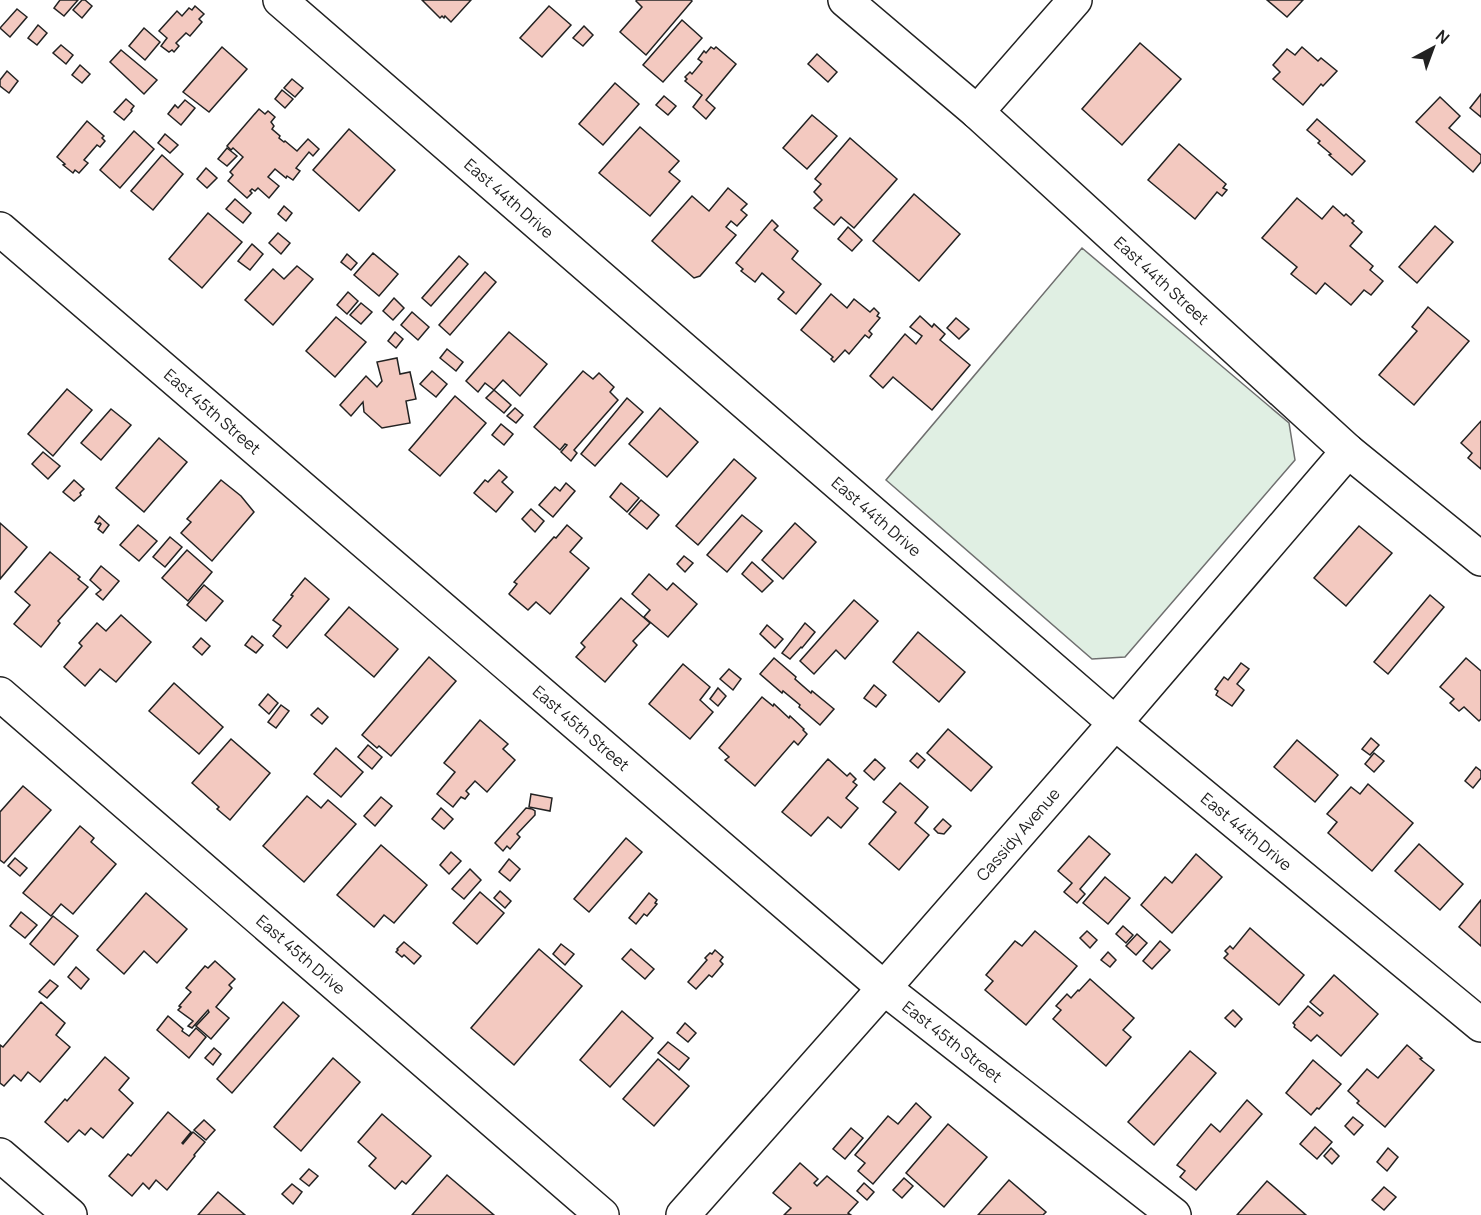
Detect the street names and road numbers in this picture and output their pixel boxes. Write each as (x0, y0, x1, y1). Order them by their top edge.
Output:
street label: East 44th Drive (460, 153, 558, 243)
street label: East 44th Street (1109, 232, 1214, 330)
street label: East 45th Street (159, 364, 265, 459)
street label: East 44th Drive (827, 472, 926, 561)
street label: East 45th Street (528, 680, 634, 776)
street label: Cassidy Avenue (971, 783, 1065, 886)
street label: East 44th Drive (1196, 787, 1297, 876)
street label: East 45th Drive (252, 910, 350, 999)
street label: East 45th Street (898, 996, 1007, 1087)

